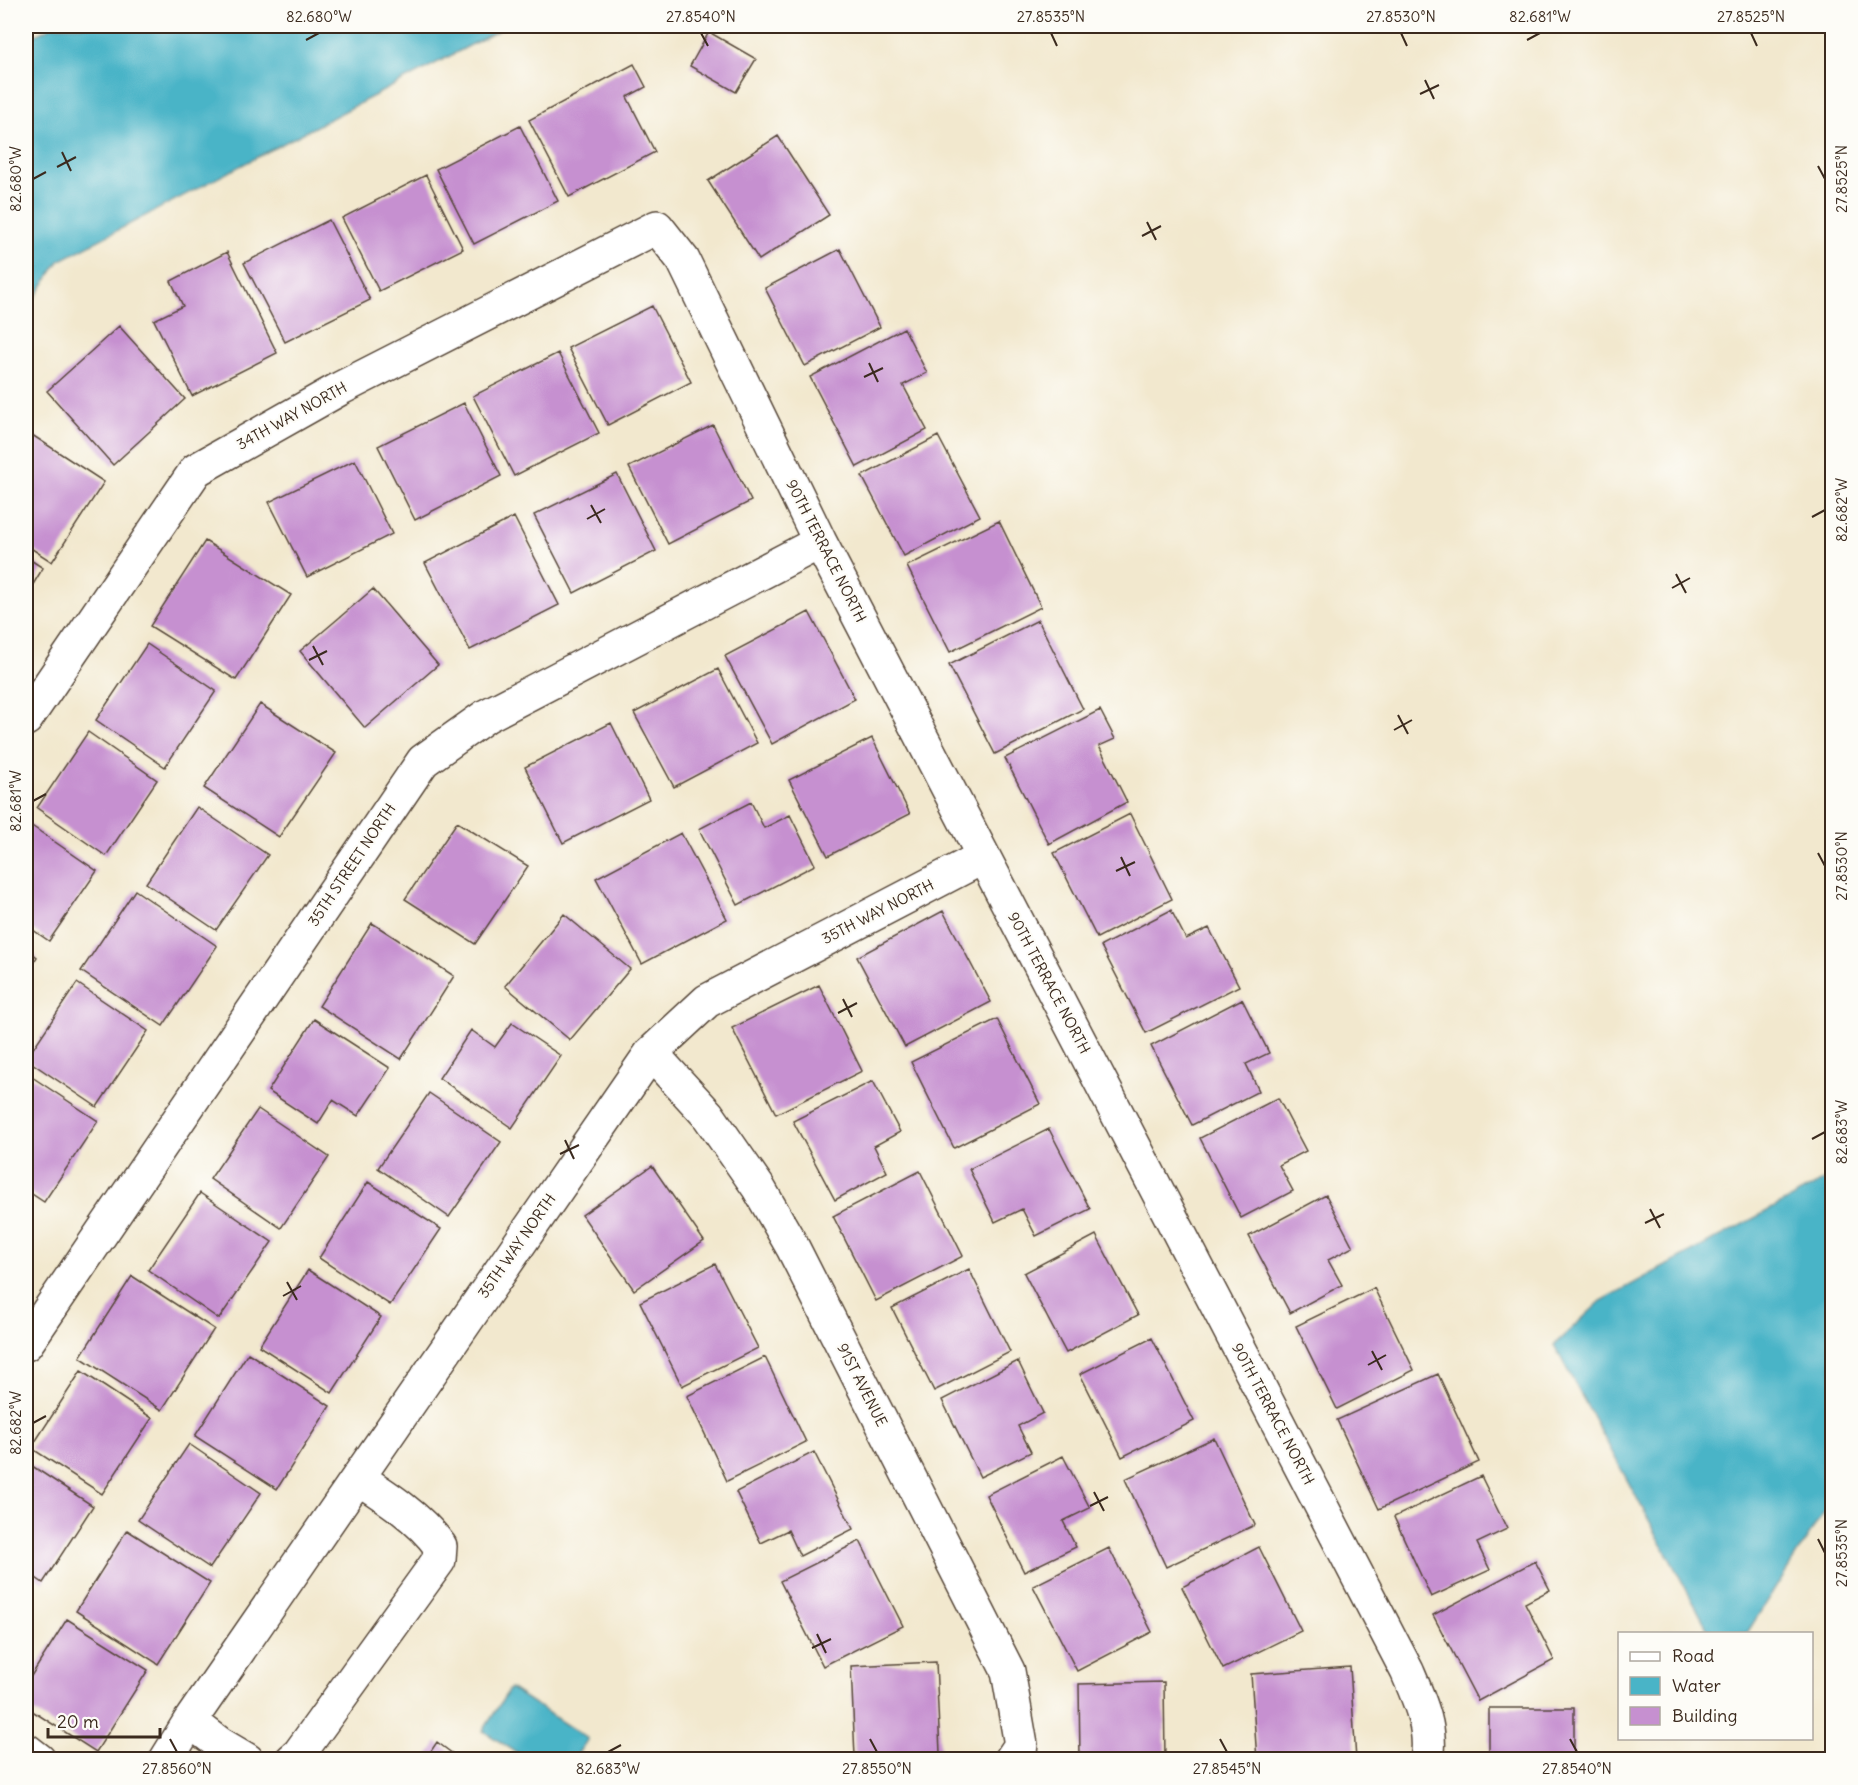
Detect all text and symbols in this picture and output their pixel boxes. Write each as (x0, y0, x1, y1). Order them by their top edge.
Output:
text: 82.680°W (286, 7, 352, 26)
text: 27.8540°N (666, 7, 736, 26)
text: 27.8535°N (1017, 7, 1085, 26)
text: 27.8530°N (1366, 7, 1436, 26)
text: 82.681°W (1509, 7, 1571, 26)
text: 27.8525°N (1717, 7, 1785, 26)
text: 27.8525°N (1832, 145, 1851, 213)
text: 82.680°W (6, 146, 25, 212)
street label: 34TH WAY NORTH (233, 377, 350, 454)
street label: 90TH TERRACE NORTH (782, 476, 871, 625)
text: 82.682°W (1832, 478, 1851, 542)
text: 82.681°W (6, 770, 25, 832)
street label: 35TH STREET NORTH (303, 800, 400, 930)
text: 27.8530°N (1832, 831, 1851, 901)
street label: 35TH WAY NORTH (819, 875, 937, 948)
street label: 90TH TERRACE NORTH (1004, 909, 1095, 1057)
text: 82.683°W (1832, 1099, 1851, 1164)
street label: 35TH WAY NORTH (473, 1190, 560, 1302)
street label: 91ST AVENUE (833, 1340, 892, 1430)
street label: 90TH TERRACE NORTH (1228, 1340, 1319, 1488)
text: 82.682°W (6, 1391, 25, 1455)
text: 27.8535°N (1832, 1519, 1851, 1587)
legend (1618, 1632, 1813, 1740)
text: Road (1672, 1644, 1715, 1667)
text: Water (1672, 1674, 1722, 1697)
scale bar (48, 1701, 160, 1739)
text: Building (1672, 1704, 1737, 1727)
text: 20 m (57, 1710, 99, 1733)
text: 27.8560°N (142, 1759, 212, 1778)
text: 82.683°W (576, 1759, 641, 1778)
text: 27.8550°N (842, 1759, 912, 1778)
text: 27.8545°N (1193, 1759, 1261, 1778)
text: 27.8540°N (1542, 1759, 1612, 1778)

